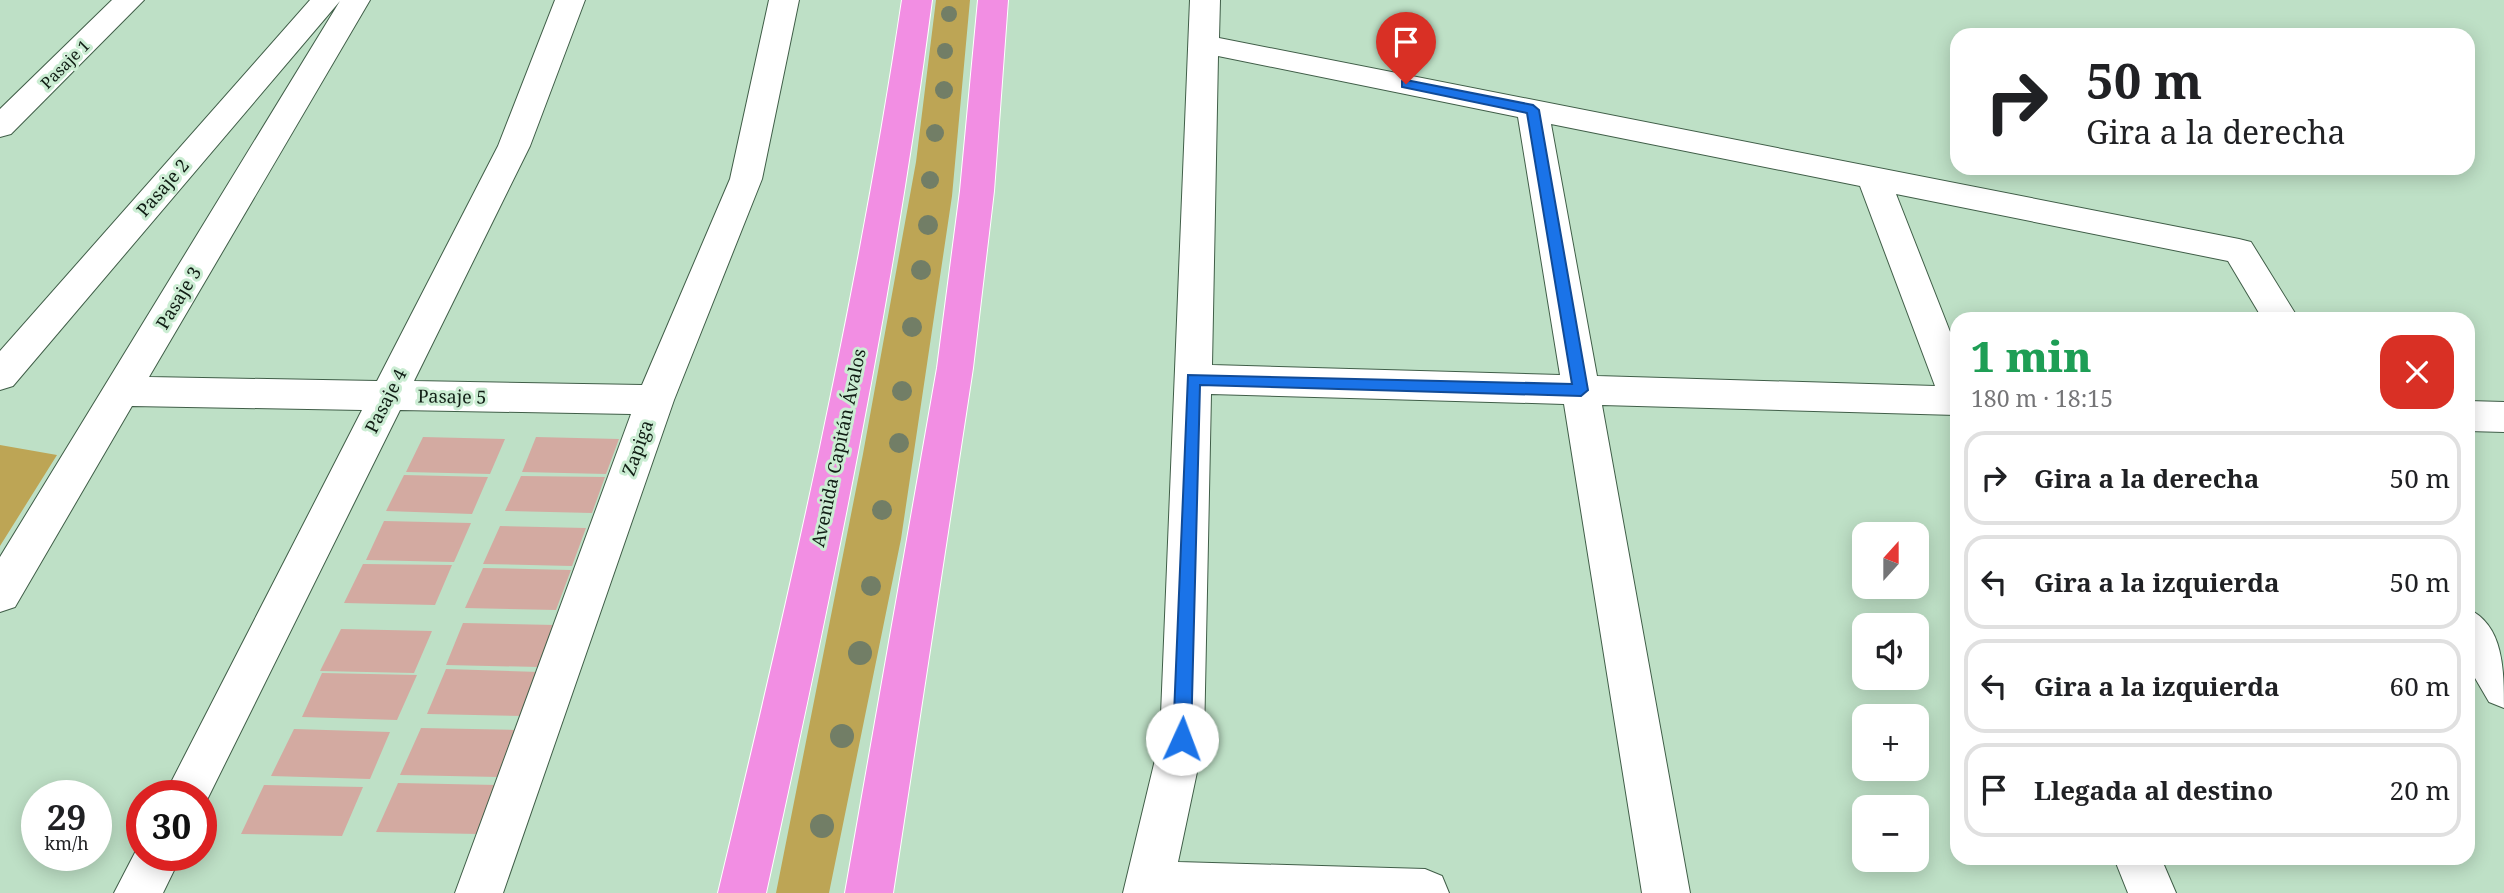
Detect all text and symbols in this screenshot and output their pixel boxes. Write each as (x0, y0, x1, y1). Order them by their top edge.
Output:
pin (1376, 12.0, 1436, 84)
icon: arrive (1387, 23, 1425, 61)
street label: Pasaje 1 (36, 35, 94, 93)
text: 50 m (2086, 47, 2202, 113)
icon: right (1971, 56, 2062, 147)
text: Gira a la derecha (2086, 110, 2346, 153)
street label: Pasaje 2 (131, 153, 194, 221)
street label: Pasaje 3 (150, 262, 206, 333)
text: 1 min (1971, 327, 2092, 384)
button: close (2380, 335, 2454, 409)
street label: Avenida Capitán Ávalos (805, 346, 871, 549)
street label: Pasaje 4 (359, 364, 411, 437)
text: 180 m · 18:15 (1971, 382, 2113, 414)
street label: Pasaje 5 (417, 383, 487, 409)
street label: Zapiga (616, 417, 658, 479)
icon: right (1975, 459, 2013, 497)
text: Gira a la derecha (2034, 460, 2259, 496)
text: 50 m (2390, 460, 2450, 496)
north arrow (1852, 522, 1928, 598)
map controls (1852, 522, 1929, 872)
icon: left (1975, 563, 2013, 601)
text: Gira a la izquierda (2034, 564, 2280, 600)
text: 50 m (2390, 564, 2450, 600)
button: sound (1852, 613, 1929, 690)
icon: left (1975, 667, 2013, 705)
text: Gira a la izquierda (2034, 668, 2280, 704)
text: 60 m (2390, 668, 2450, 704)
position arrow (1145, 702, 1219, 776)
button: + (1852, 704, 1929, 781)
icon: arrive (1975, 771, 2013, 809)
text: Llegada al destino (2034, 772, 2273, 808)
text: 20 m (2390, 772, 2450, 808)
speed limit sign: 30 (126, 780, 217, 871)
text: 29 (47, 793, 86, 840)
button: − (1852, 795, 1929, 872)
text: km/h (44, 831, 89, 855)

